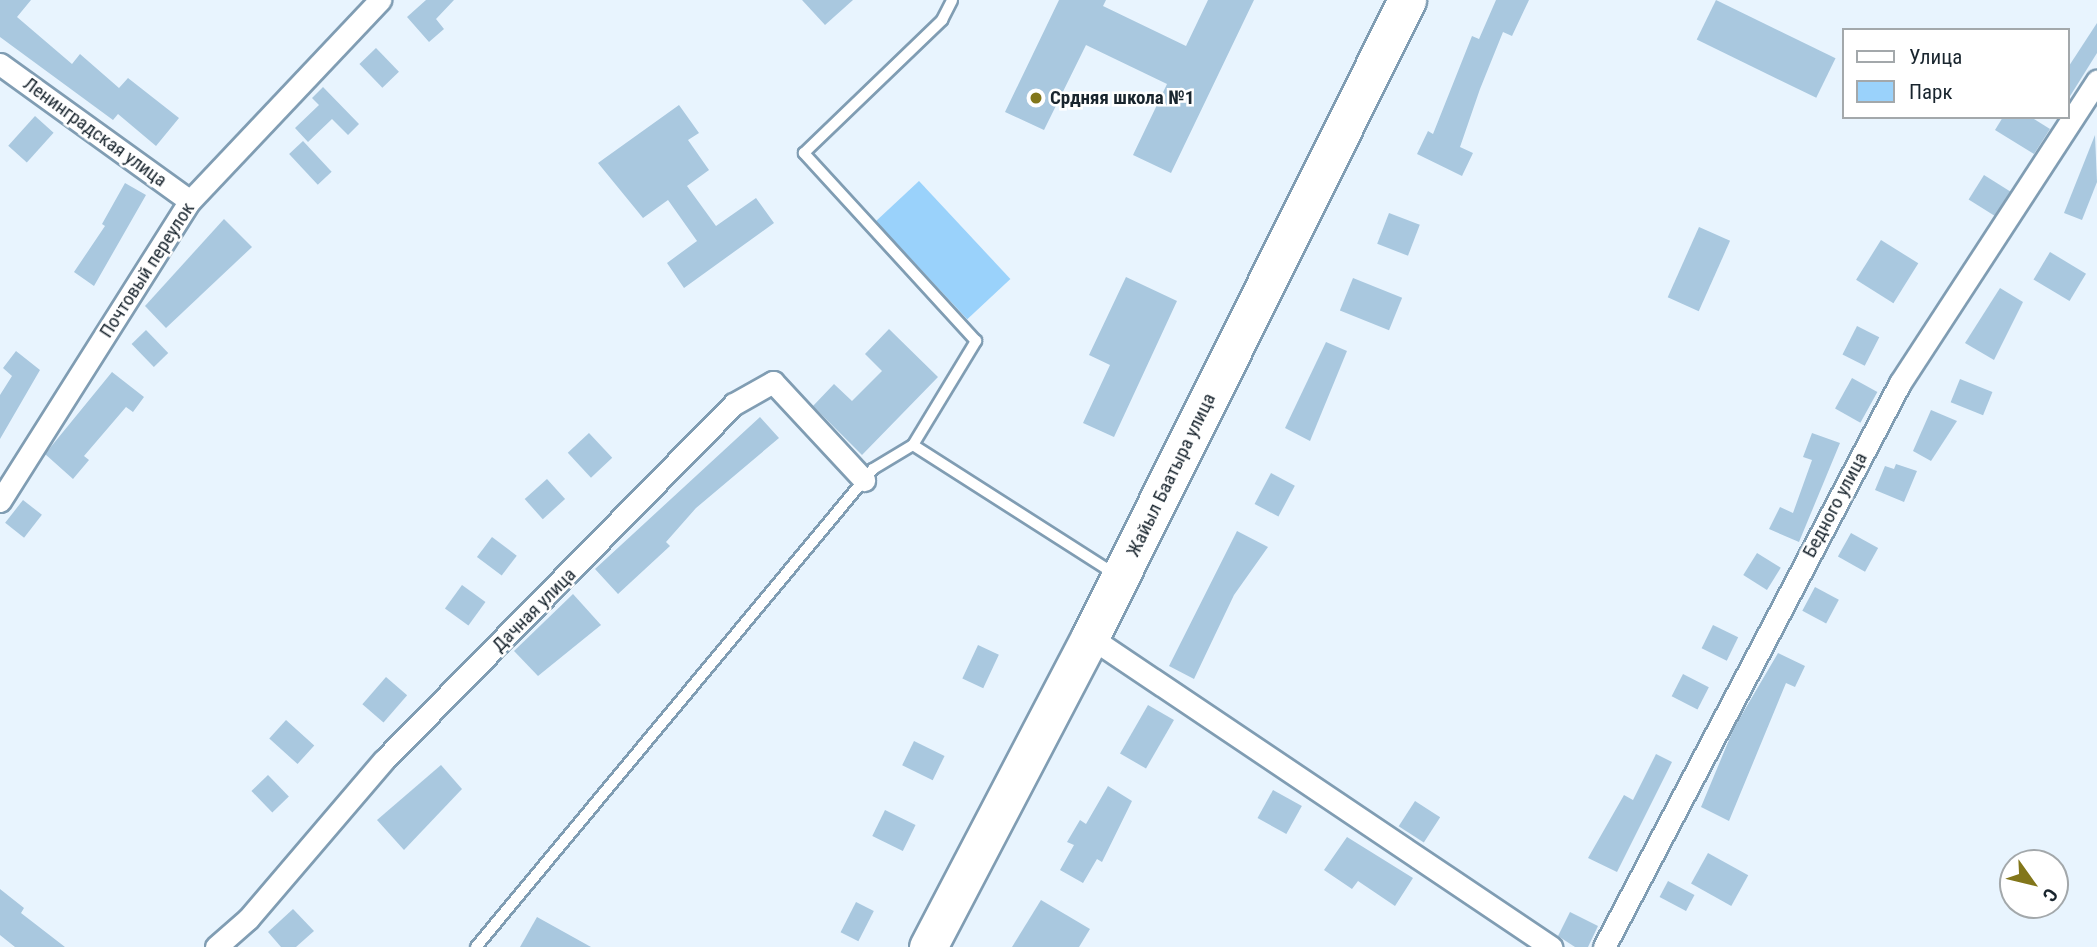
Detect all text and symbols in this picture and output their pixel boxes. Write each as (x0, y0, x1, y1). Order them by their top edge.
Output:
legend (1842, 28, 2069, 119)
text: Улица (1909, 45, 1962, 69)
street label: Ленинградская улица (19, 72, 171, 192)
text: Парк (1909, 80, 1953, 104)
place label: Срдняя школа №1 (1050, 87, 1194, 109)
marker: Срдняя школа №1 (1028, 90, 1044, 106)
street label: Почтовый переулок (95, 198, 199, 342)
street label: Жайыл Баатыра улица (1121, 390, 1221, 560)
street label: Бедного улица (1798, 449, 1872, 561)
street label: Дачная улица (487, 563, 581, 657)
north arrow (1999, 849, 2069, 919)
text: С (2038, 884, 2063, 906)

